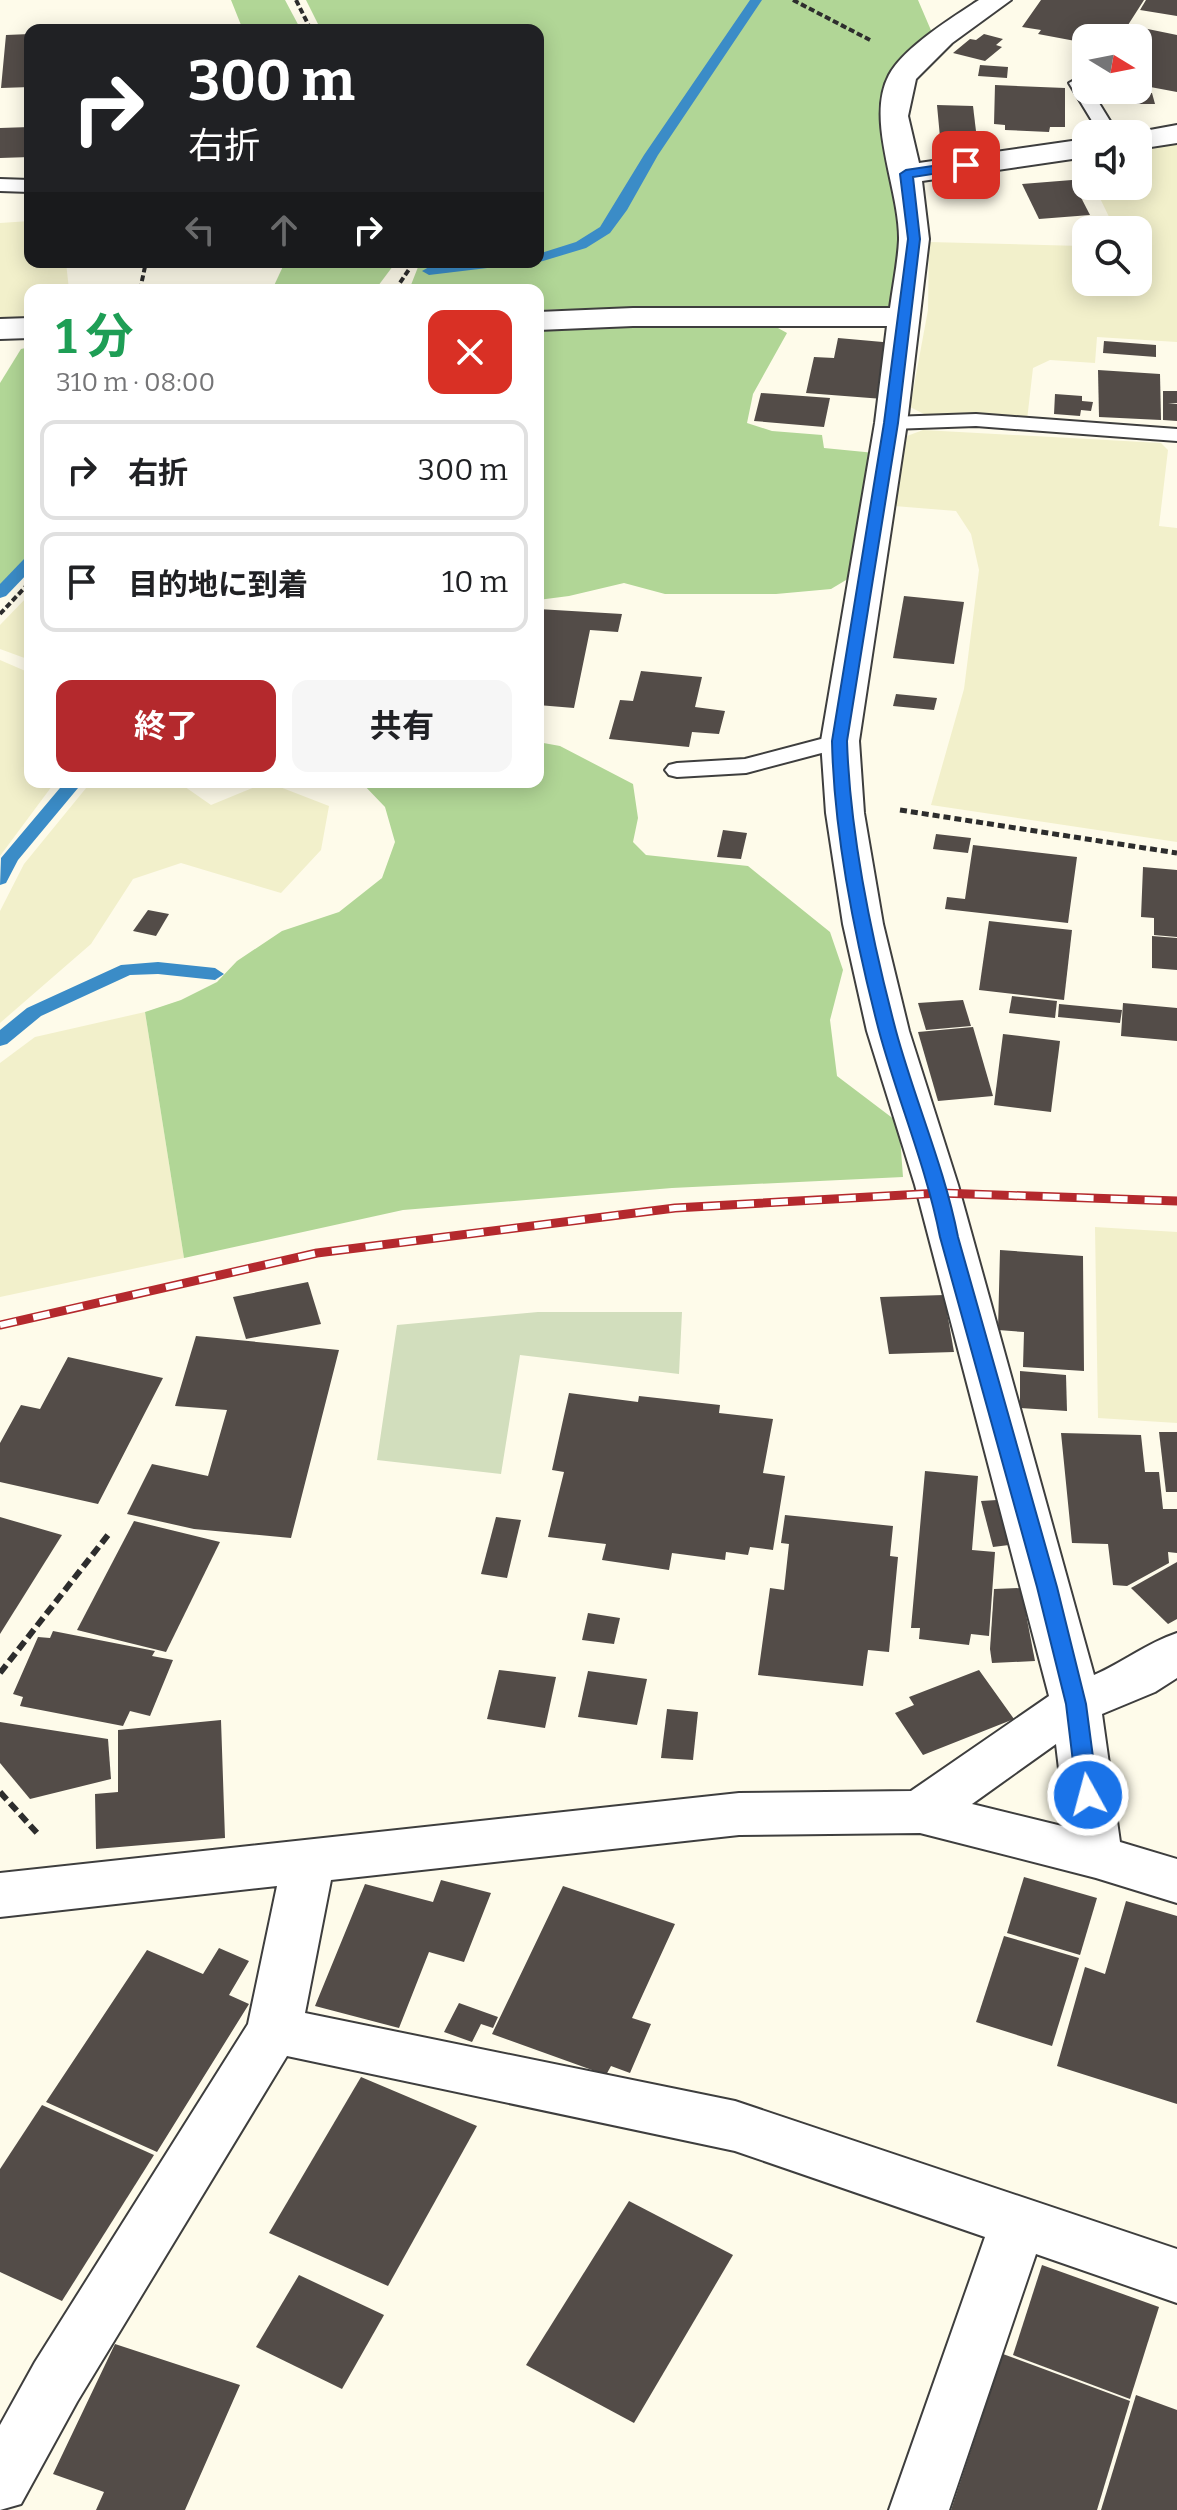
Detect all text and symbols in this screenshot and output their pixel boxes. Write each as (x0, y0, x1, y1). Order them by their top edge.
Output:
north arrow (1072, 24, 1152, 104)
map controls (1072, 24, 1152, 296)
text: 300 m (188, 48, 355, 115)
icon: right (56, 56, 160, 160)
button: sound (1072, 120, 1152, 200)
text: 右折 (188, 124, 260, 168)
pin (932, 131, 1000, 199)
icon: arrive (944, 143, 988, 187)
icon: left (178, 208, 222, 252)
icon: ahead (262, 208, 306, 252)
icon: right (346, 208, 390, 252)
button: search (1072, 216, 1152, 296)
text: 1 分 (56, 308, 133, 366)
button: close (428, 310, 512, 394)
text: 310 m · 08:00 (56, 367, 215, 398)
icon: right (60, 448, 104, 492)
text: 300 m (418, 452, 508, 488)
text: 右折 (128, 455, 188, 491)
icon: arrive (60, 560, 104, 604)
text: 10 m (442, 564, 508, 600)
text: 目的地に到着 (128, 567, 308, 603)
button: 終了 (56, 680, 276, 772)
button: 共有 (292, 680, 512, 772)
position arrow (1046, 1753, 1130, 1837)

